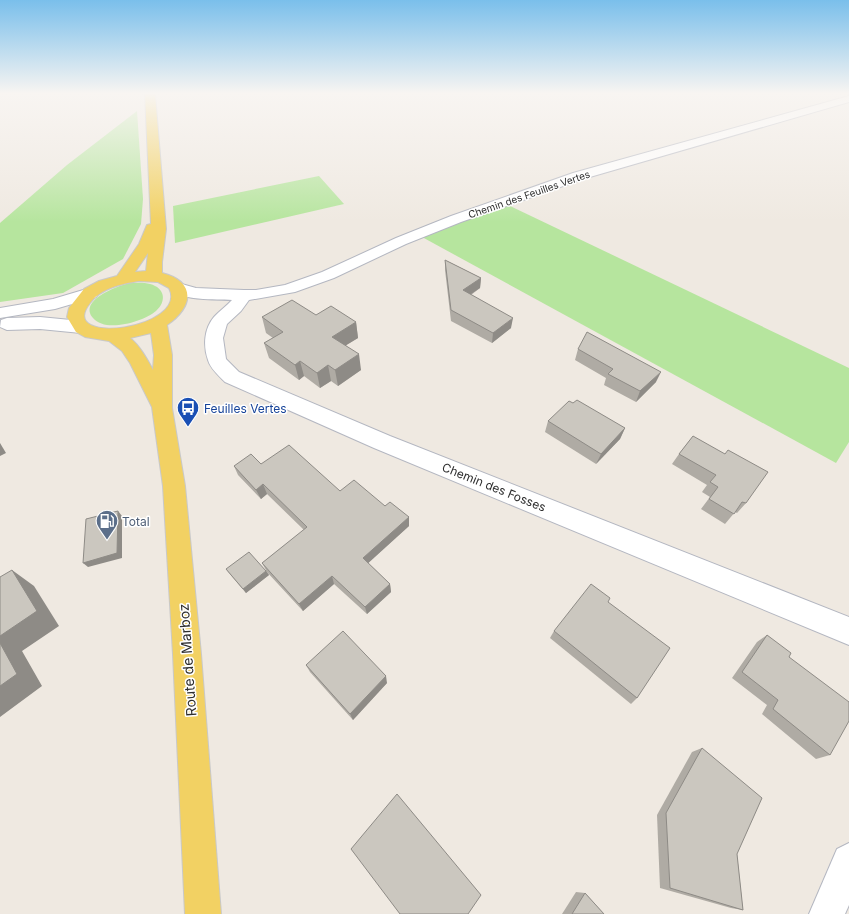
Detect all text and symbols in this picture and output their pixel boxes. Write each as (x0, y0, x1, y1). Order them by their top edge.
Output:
street label: Chemin des Feuilles Vertes (467, 168, 591, 220)
bus stop icon: Feuilles Vertes (175, 395, 201, 428)
place label: Feuilles Vertes (204, 401, 287, 416)
street label: Chemin des Fosses (440, 459, 548, 515)
fuel station icon: Total (94, 508, 120, 541)
place label: Total (122, 514, 150, 529)
street label: Route de Marboz (175, 603, 199, 717)

